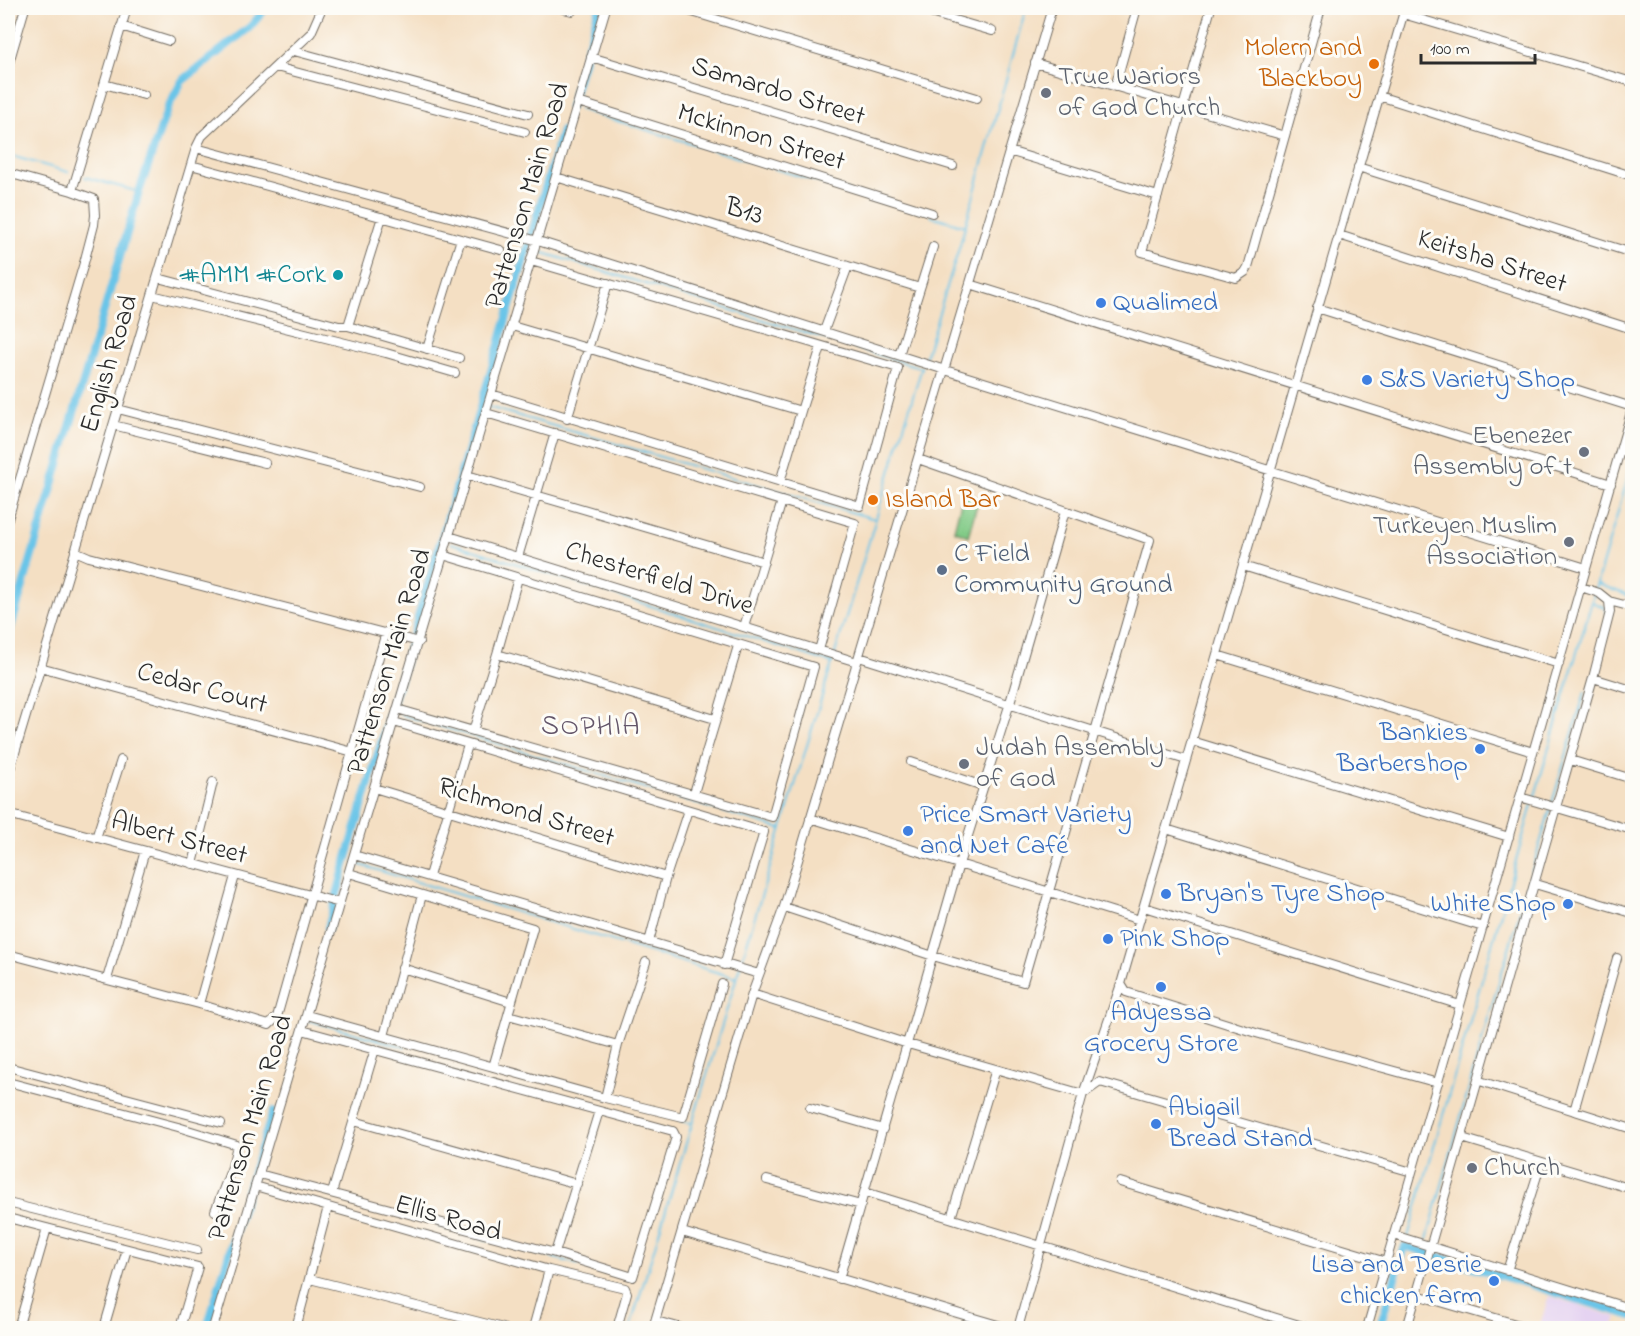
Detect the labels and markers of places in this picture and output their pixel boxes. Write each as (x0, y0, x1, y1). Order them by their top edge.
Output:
place label: Molern and Blackboy (1244, 29, 1362, 99)
marker: Molern and Blackboy (1367, 57, 1381, 71)
place label: True Wariors of God Church (1058, 58, 1220, 128)
marker: True Wariors of God Church (1039, 86, 1053, 100)
place label: #AMM #Cork (179, 256, 326, 295)
marker: #AMM #Cork (331, 268, 345, 282)
place label: Qualimed (1113, 284, 1218, 323)
marker: Qualimed (1094, 296, 1108, 310)
place label: S&S Variety Shop (1379, 361, 1575, 400)
marker: S&S Variety Shop (1360, 373, 1374, 387)
place label: Ebenezer Assembly of t (1413, 417, 1573, 487)
marker: Ebenezer Assembly of t (1577, 445, 1591, 459)
place label: Island Bar (885, 481, 1001, 520)
marker: Island Bar (866, 493, 880, 507)
place label: Turkeyen Muslim Association (1372, 507, 1557, 577)
place label: C Field Community Ground (954, 535, 1172, 605)
marker: Turkeyen Muslim Association (1562, 535, 1576, 549)
marker: C Field Community Ground (935, 563, 949, 577)
place label: Bankies Barbershop (1336, 714, 1468, 784)
place label: Judah Assembly of God (976, 729, 1164, 799)
marker: Bankies Barbershop (1473, 742, 1487, 756)
marker: Judah Assembly of God (957, 757, 971, 771)
place label: Price Smart Variety and Net Café (920, 796, 1132, 866)
marker: Price Smart Variety and Net Café (901, 824, 915, 838)
place label: Bryan's Tyre Shop (1177, 875, 1385, 914)
place label: White Shop (1431, 885, 1556, 924)
marker: Bryan's Tyre Shop (1159, 887, 1173, 901)
marker: White Shop (1561, 897, 1575, 911)
place label: Pink Shop (1120, 920, 1230, 959)
marker: Pink Shop (1101, 932, 1115, 946)
marker: Adyessa Grocery Store (1154, 980, 1168, 994)
place label: Adyessa Grocery Store (1084, 994, 1239, 1064)
place label: Abigail Bread Stand (1167, 1089, 1313, 1159)
marker: Abigail Bread Stand (1149, 1117, 1163, 1131)
place label: Church (1484, 1149, 1560, 1188)
marker: Church (1465, 1161, 1479, 1175)
place label: Lisa and Desrie chicken farm (1311, 1246, 1483, 1316)
marker: Lisa and Desrie chicken farm (1487, 1274, 1501, 1288)

